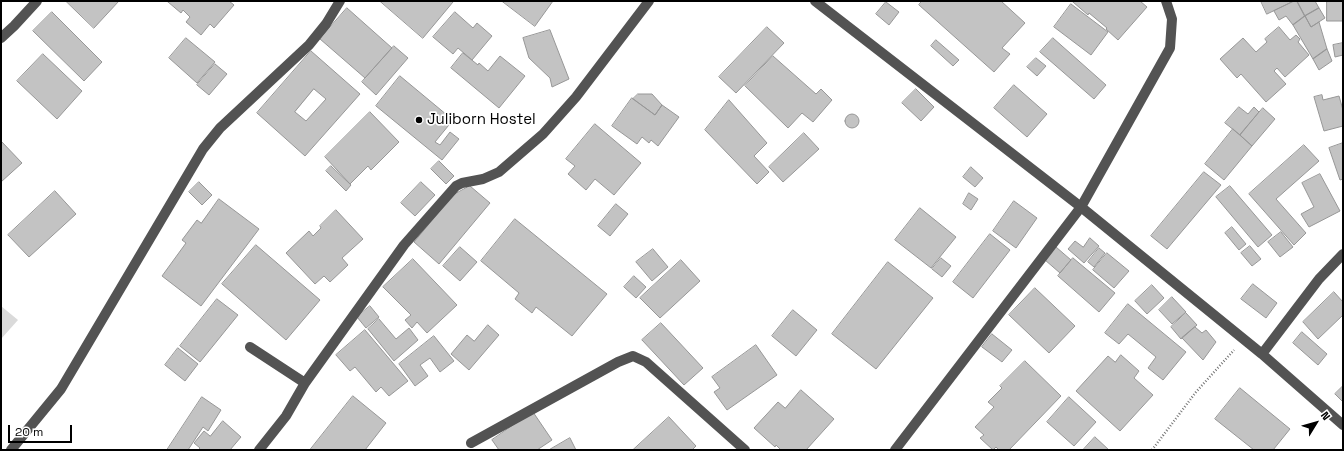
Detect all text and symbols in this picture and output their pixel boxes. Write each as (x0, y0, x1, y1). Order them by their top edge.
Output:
place label: Juliborn Hostel (427, 111, 536, 129)
marker: Juliborn Hostel (414, 115, 424, 125)
north arrow (1296, 403, 1336, 443)
text: N (1318, 409, 1333, 423)
scale bar (10, 417, 74, 443)
text: 20 m (15, 424, 43, 440)

